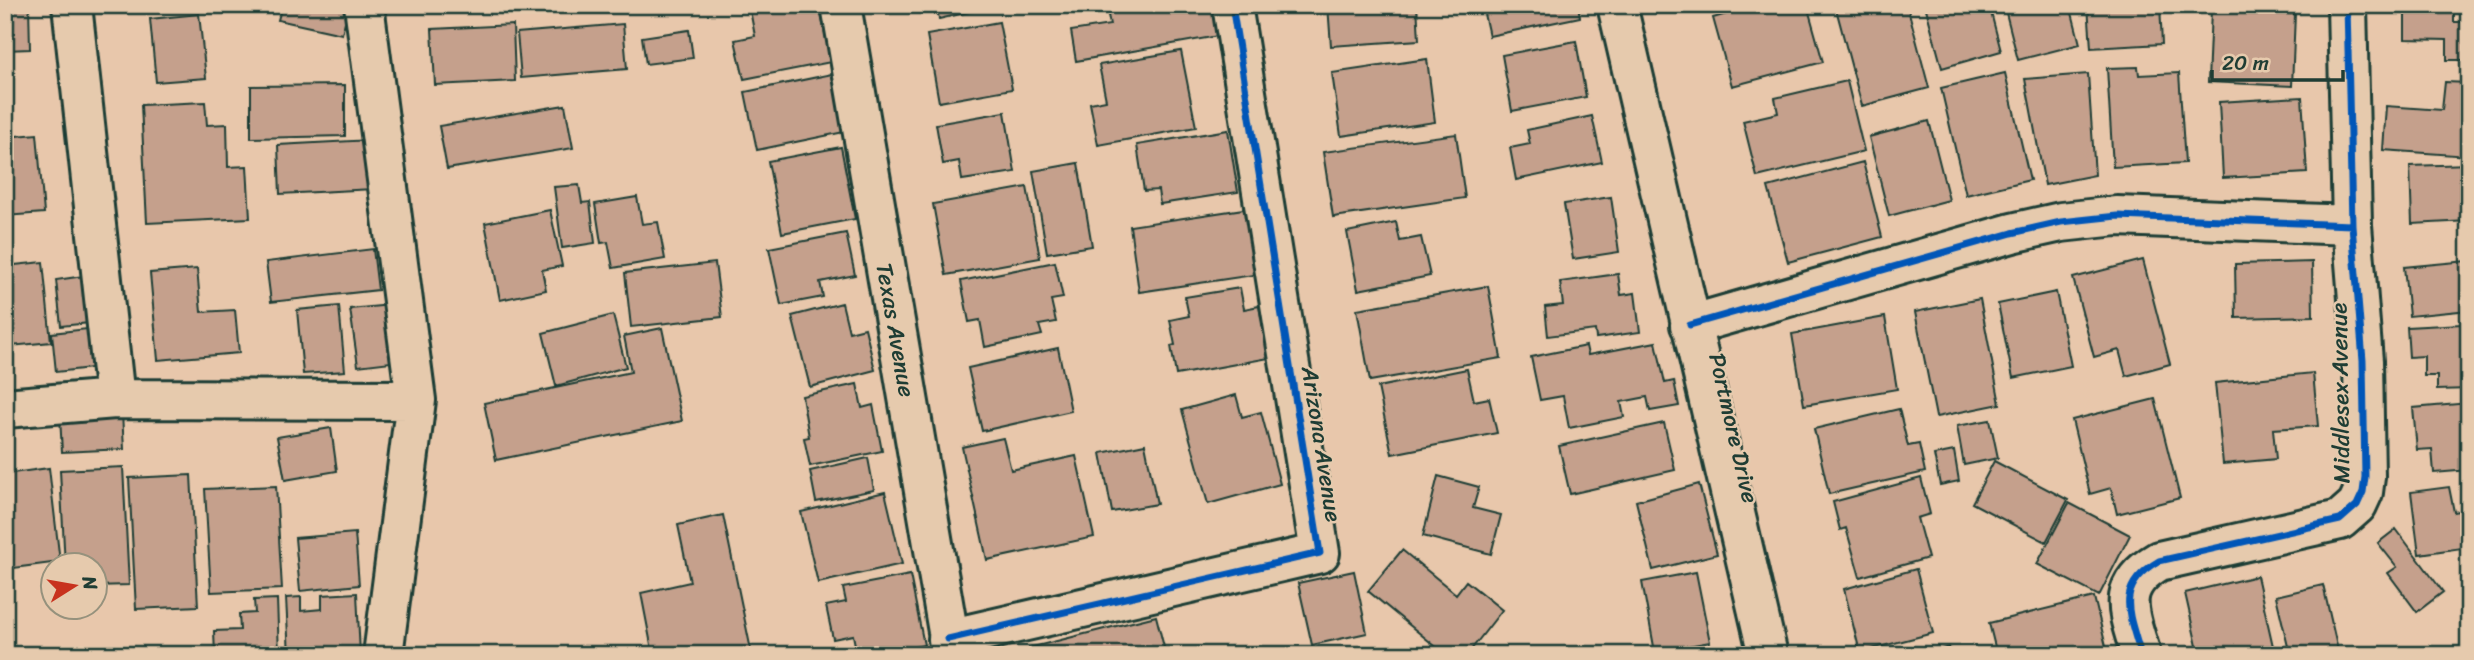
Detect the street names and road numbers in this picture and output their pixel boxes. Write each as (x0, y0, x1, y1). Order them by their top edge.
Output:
street label: Texas Avenue (864, 260, 928, 401)
street label: Middlesex Avenue (2318, 302, 2363, 484)
street label: Portmore Drive (1696, 349, 1771, 507)
street label: Arizona Avenue (1289, 362, 1354, 525)

